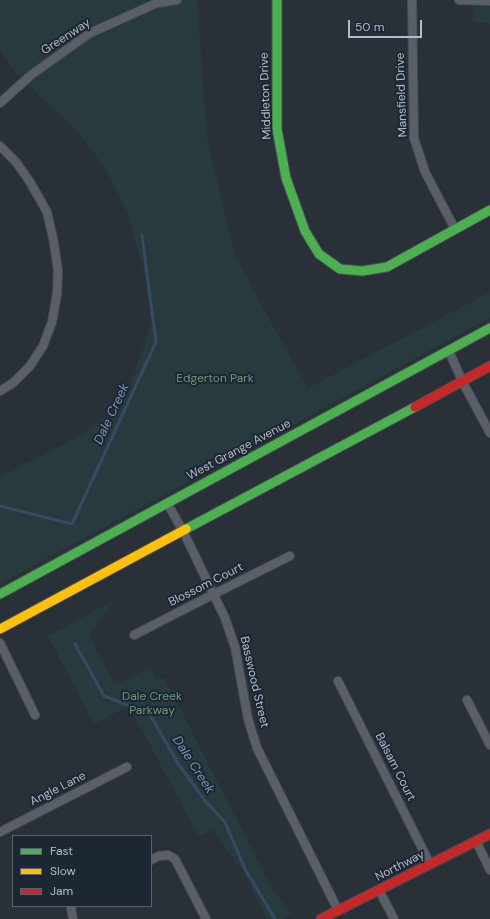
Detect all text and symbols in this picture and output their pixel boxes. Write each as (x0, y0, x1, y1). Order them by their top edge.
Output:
scale bar (350, 12, 424, 38)
street label: Greenway (39, 16, 93, 58)
text: 50 m (355, 19, 384, 35)
street label: Middleton Drive (257, 52, 275, 140)
street label: Mansfield Drive (393, 52, 411, 138)
park label: Edgerton Park (176, 372, 254, 386)
water label: Dale Creek (91, 381, 133, 447)
street label: West Grange Avenue (185, 416, 293, 484)
street label: Blossom Court (166, 560, 246, 610)
street label: Basswood Street (236, 635, 272, 729)
park label: Dale Creek Parkway (122, 690, 182, 718)
street label: Balsam Court (372, 730, 418, 804)
water label: Dale Creek (169, 733, 217, 797)
street label: Angle Lane (28, 769, 88, 809)
legend (12, 835, 152, 907)
text: Fast (50, 843, 73, 859)
street label: Northway (373, 847, 427, 885)
text: Slow (50, 863, 76, 879)
text: Jam (50, 883, 73, 899)

